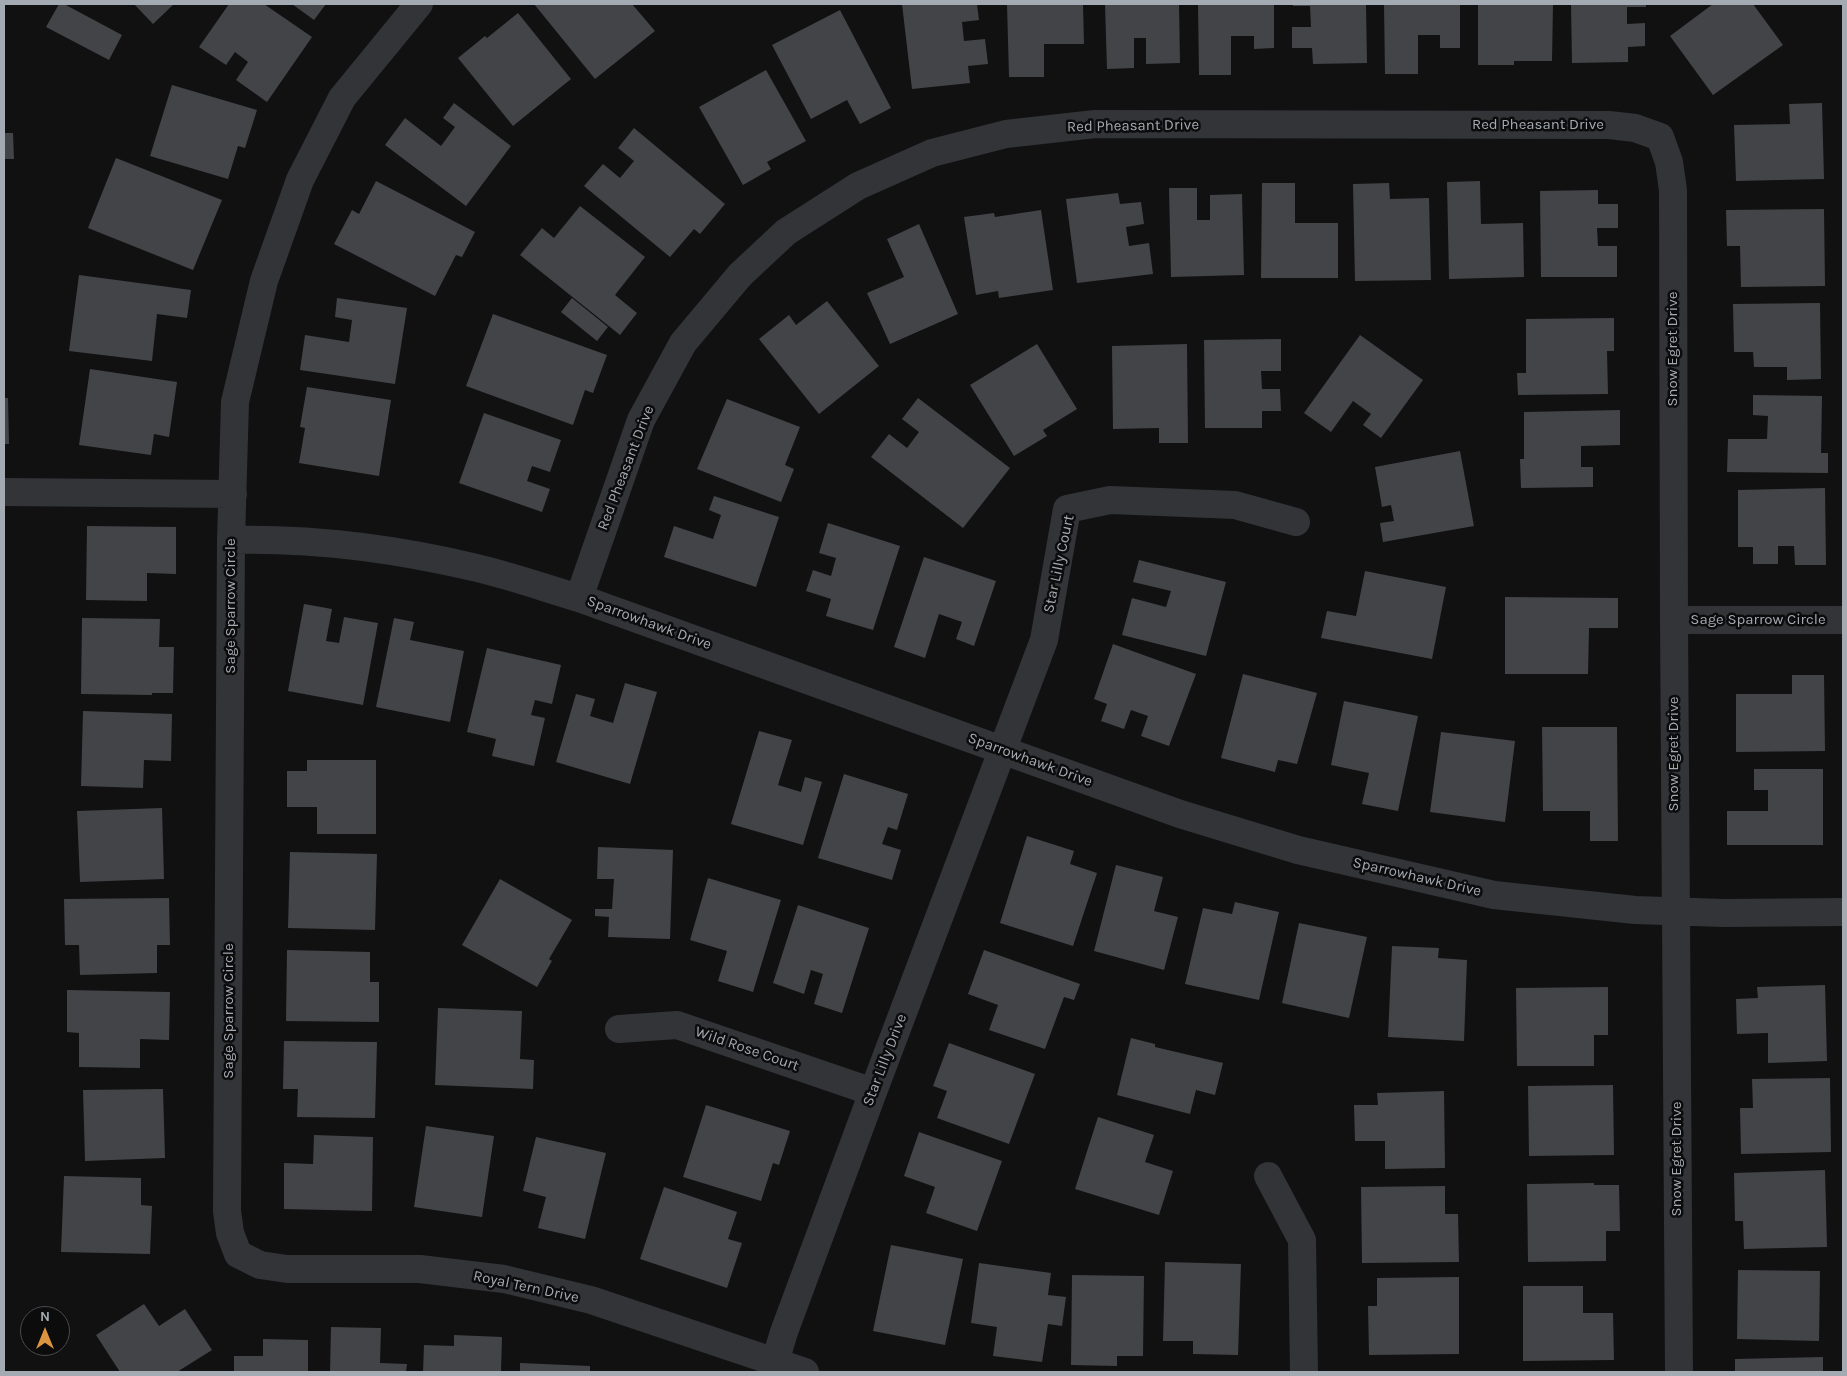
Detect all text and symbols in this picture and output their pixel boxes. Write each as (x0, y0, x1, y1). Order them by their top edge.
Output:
street label: Red Pheasant Drive (1067, 116, 1199, 136)
street label: Red Pheasant Drive (1472, 116, 1604, 134)
street label: Snow Egret Drive (1664, 291, 1682, 407)
street label: Red Pheasant Drive (594, 403, 658, 533)
street label: Star Lilly Court (1040, 513, 1078, 615)
street label: Sage Sparrow Circle (222, 538, 240, 674)
street label: Sparrowhawk Drive (584, 592, 714, 654)
street label: Sage Sparrow Circle (1690, 611, 1826, 629)
street label: Snow Egret Drive (1665, 696, 1683, 812)
street label: Sparrowhawk Drive (965, 729, 1095, 791)
street label: Sparrowhawk Drive (1351, 853, 1483, 901)
street label: Sage Sparrow Circle (220, 943, 238, 1079)
street label: Star Lilly Drive (859, 1011, 911, 1109)
street label: Wild Rose Court (693, 1023, 801, 1075)
street label: Snow Egret Drive (1668, 1101, 1686, 1217)
street label: Royal Tern Drive (472, 1267, 580, 1307)
north arrow (20, 1306, 70, 1356)
text: N (40, 1308, 50, 1325)

